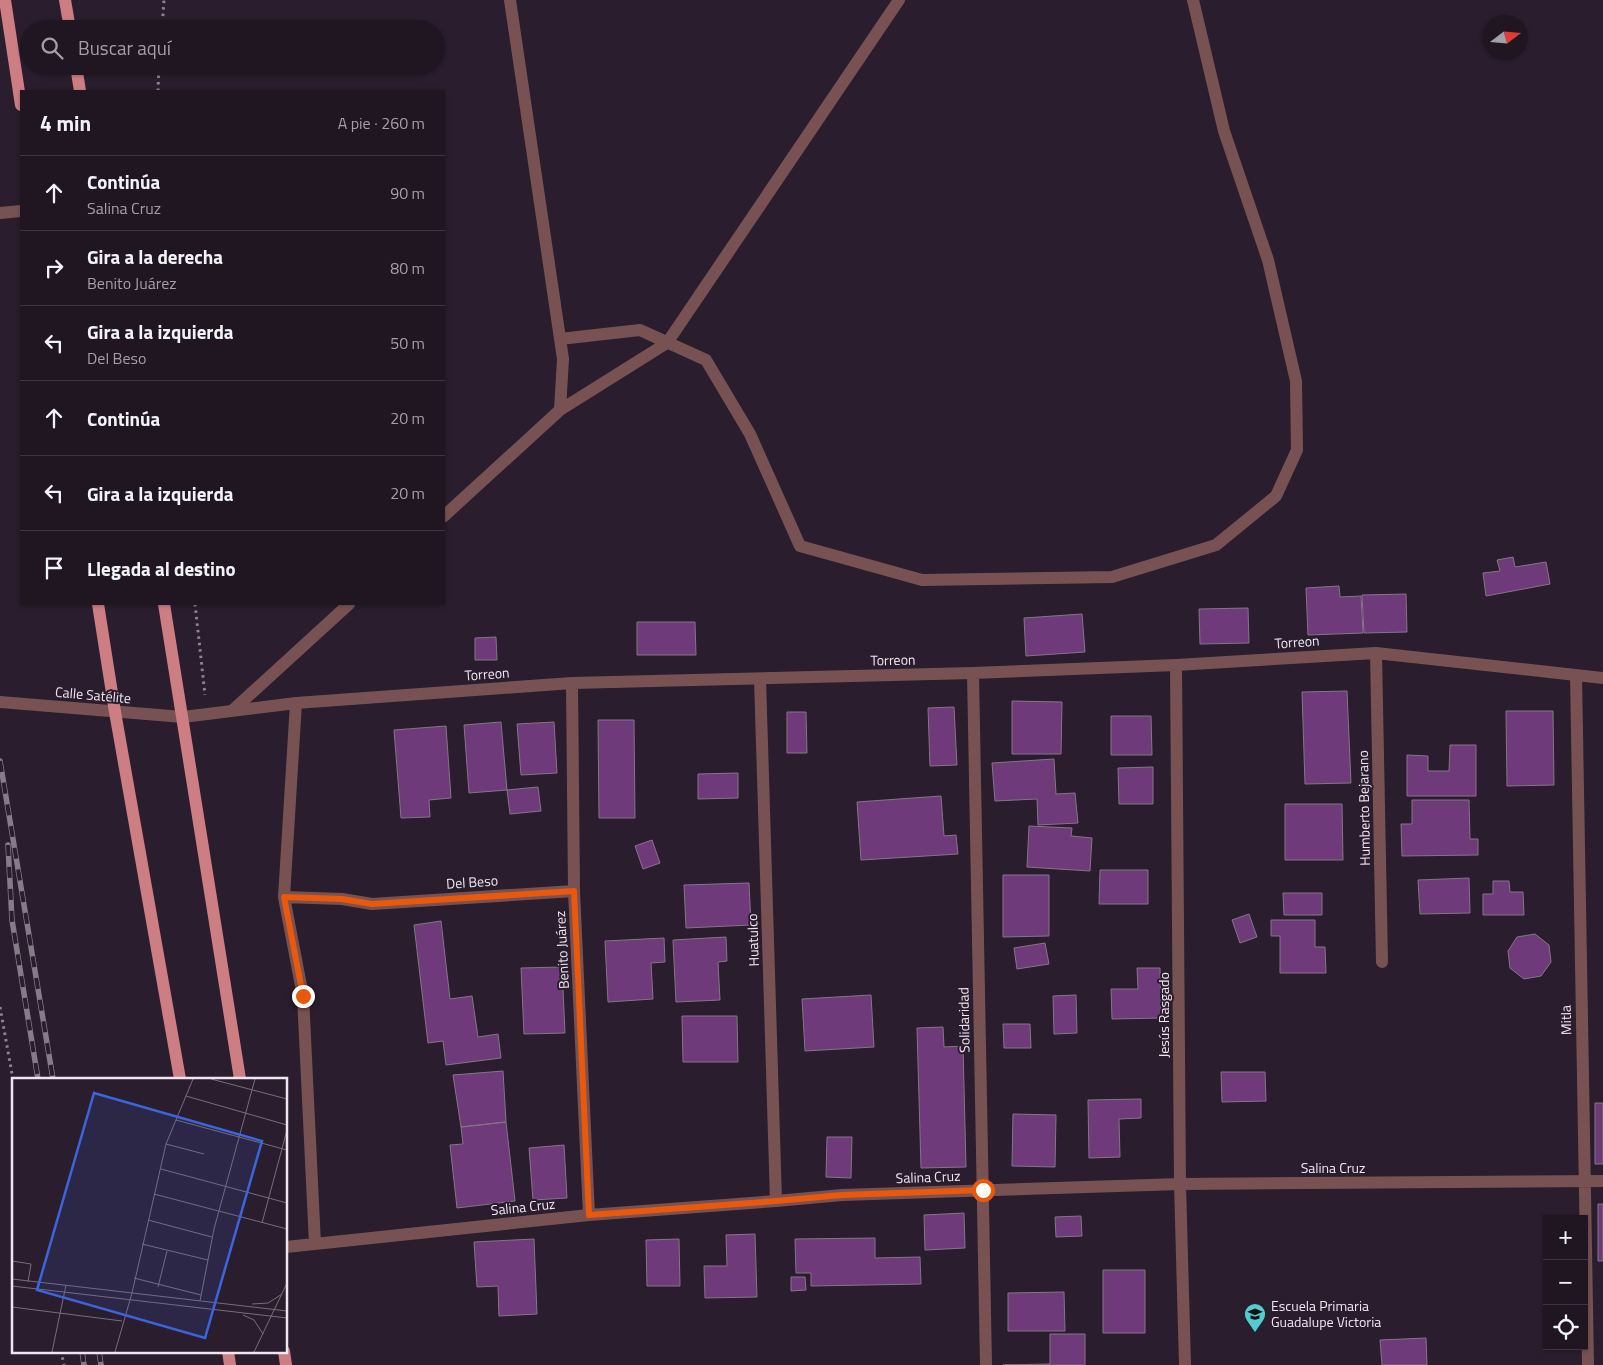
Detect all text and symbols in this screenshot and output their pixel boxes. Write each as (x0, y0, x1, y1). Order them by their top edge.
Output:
north arrow (1483, 15, 1528, 60)
search box (20, 20, 445, 75)
text: Buscar aquí (78, 33, 171, 62)
icon: search (38, 34, 66, 62)
text: 4 min (40, 107, 91, 139)
text: A pie · 260 m (338, 111, 425, 135)
text: Continúa (87, 167, 160, 196)
icon: ahead (40, 179, 68, 207)
text: 90 m (390, 181, 425, 205)
text: Salina Cruz (87, 196, 161, 220)
text: Gira a la derecha (87, 242, 223, 271)
icon: right (40, 254, 68, 282)
text: 80 m (390, 256, 425, 280)
text: Benito Juárez (87, 271, 177, 295)
text: Gira a la izquierda (87, 317, 234, 346)
icon: left (40, 329, 68, 357)
text: 50 m (390, 331, 425, 355)
text: Del Beso (87, 346, 146, 370)
icon: ahead (40, 404, 68, 432)
text: Continúa (87, 404, 160, 433)
text: 20 m (390, 406, 425, 430)
icon: left (40, 479, 68, 507)
text: Gira a la izquierda (87, 479, 234, 508)
text: 20 m (390, 481, 425, 505)
icon: arrive (40, 554, 68, 582)
text: Llegada al destino (87, 554, 236, 583)
street label: Torreon (1274, 629, 1320, 654)
street label: Torreon (870, 649, 916, 670)
street label: Torreon (464, 661, 510, 686)
street label: Calle Satélite (54, 681, 132, 708)
street label: Humberto Bejarano (1352, 750, 1375, 866)
street label: Del Beso (445, 869, 499, 894)
street label: Benito Juárez (549, 910, 574, 990)
street label: Huatulco (741, 913, 764, 967)
street label: Jesús Rasgado (1153, 972, 1174, 1058)
route end (292, 985, 315, 1008)
street label: Solidaridad (952, 987, 975, 1053)
street label: Mitla (1555, 1005, 1576, 1035)
inset map (12, 1078, 288, 1352)
street label: Salina Cruz (1301, 1157, 1365, 1178)
street label: Salina Cruz (895, 1165, 961, 1188)
route start (972, 1179, 995, 1202)
street label: Salina Cruz (490, 1193, 556, 1220)
map controls (1543, 1215, 1588, 1350)
button: + (1543, 1215, 1588, 1260)
button: − (1543, 1260, 1588, 1305)
place label: Escuela Primaria Guadalupe Victoria (1271, 1295, 1381, 1332)
school or university icon: Escuela Primaria Guadalupe Victoria (1243, 1302, 1267, 1333)
button: locate (1543, 1305, 1588, 1350)

